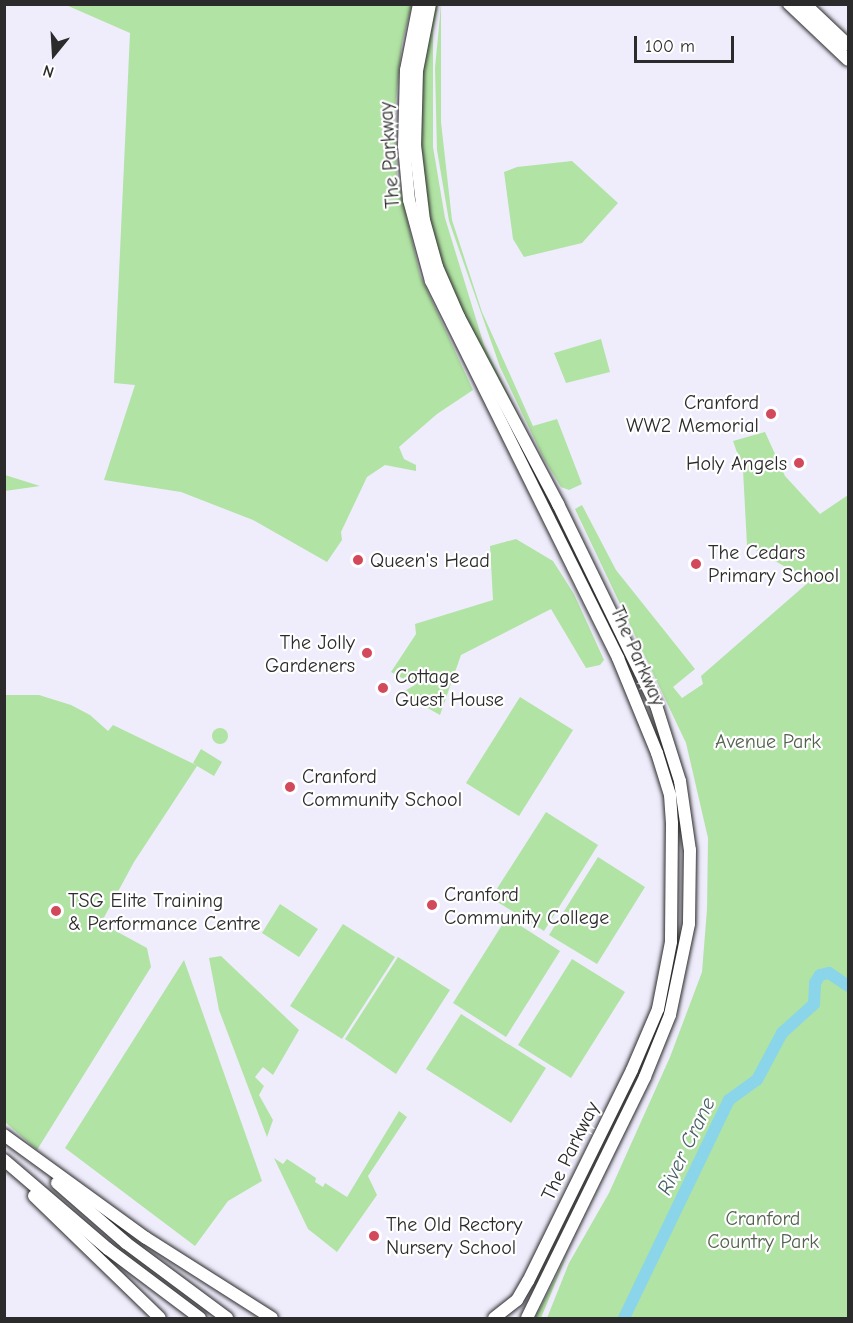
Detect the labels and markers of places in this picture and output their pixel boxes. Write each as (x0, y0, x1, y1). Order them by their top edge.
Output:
place label: Cranford WW2 Memorial (626, 390, 759, 437)
marker: Cranford WW2 Memorial (764, 407, 778, 421)
place label: Holy Angels (686, 451, 787, 475)
marker: Holy Angels (792, 456, 806, 470)
place label: The Cedars Primary School (708, 540, 839, 587)
place label: Queen's Head (370, 548, 490, 572)
marker: Queen's Head (351, 553, 365, 567)
marker: The Cedars Primary School (689, 557, 703, 571)
place label: The Jolly Gardeners (265, 630, 355, 677)
marker: The Jolly Gardeners (360, 646, 374, 660)
place label: Cottage Guest House (395, 664, 504, 711)
marker: Cottage Guest House (376, 681, 390, 695)
place label: Cranford Community School (302, 764, 462, 811)
marker: Cranford Community School (283, 780, 297, 794)
place label: Cranford Community College (444, 882, 609, 929)
place label: TSG Elite Training & Performance Centre (68, 888, 261, 935)
marker: Cranford Community College (425, 898, 439, 912)
marker: TSG Elite Training & Performance Centre (49, 904, 63, 918)
place label: The Old Rectory Nursery School (386, 1212, 522, 1259)
marker: The Old Rectory Nursery School (367, 1229, 381, 1243)

